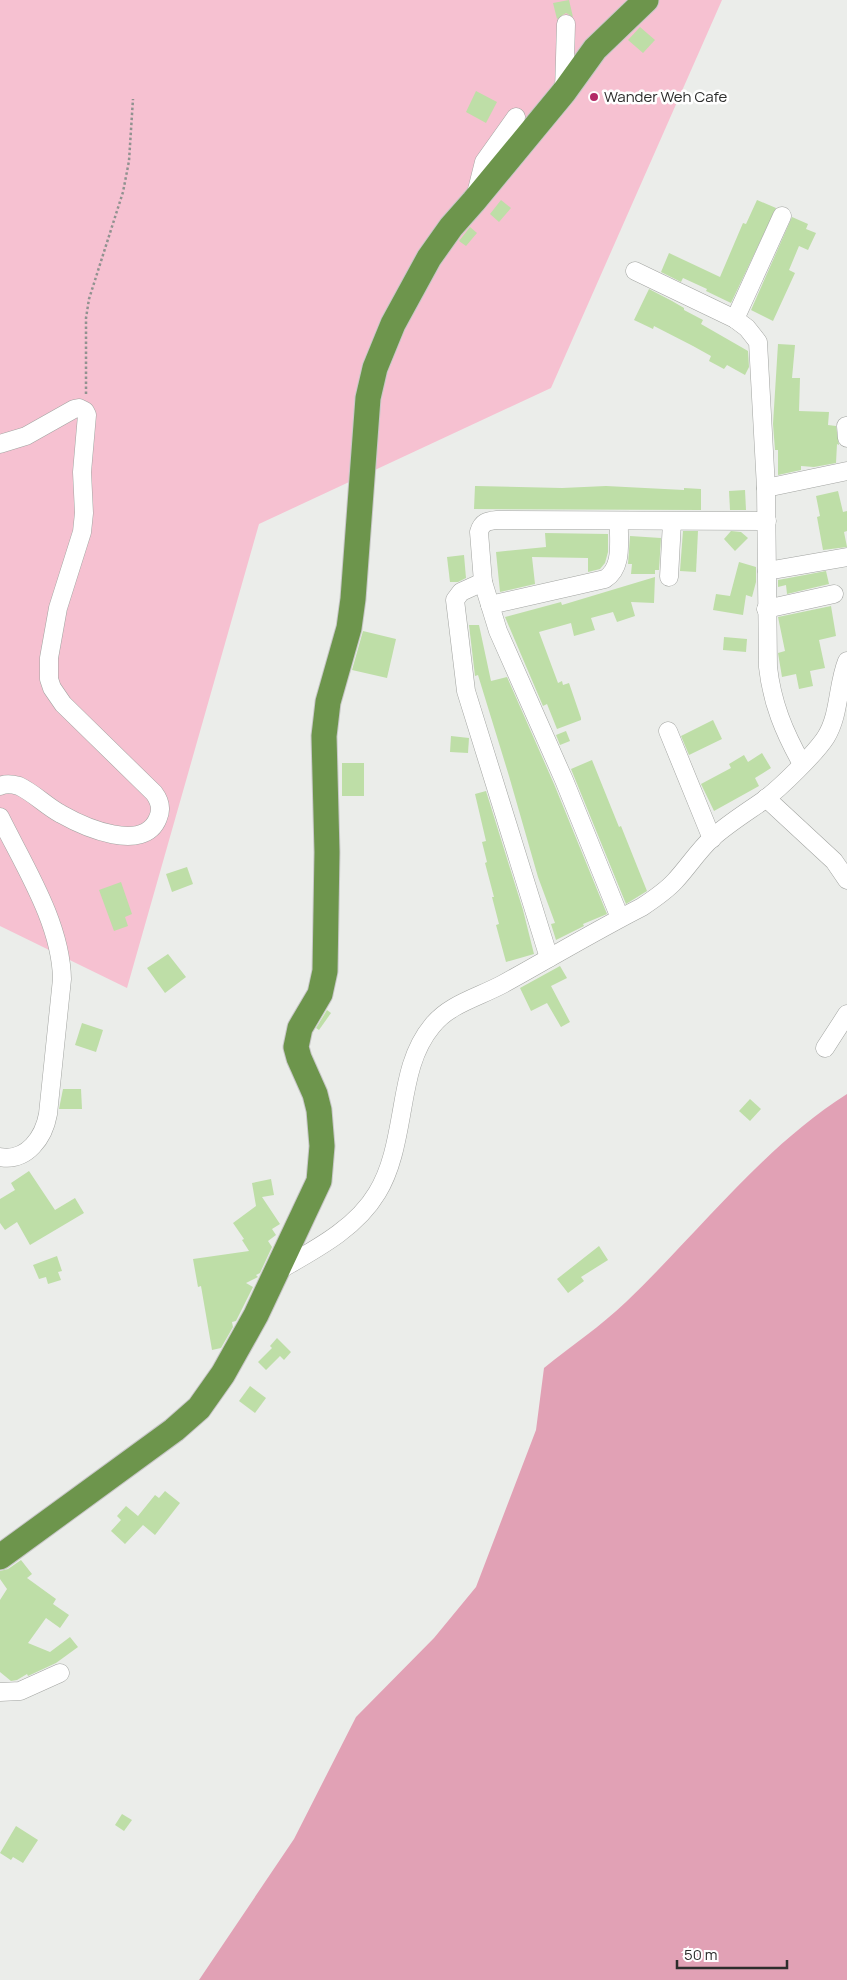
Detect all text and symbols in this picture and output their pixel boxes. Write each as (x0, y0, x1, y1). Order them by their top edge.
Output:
place label: Wander Weh Cafe (604, 86, 728, 107)
marker: Wander Weh Cafe (588, 91, 600, 103)
scale bar (677, 1938, 787, 1970)
text: 50 m (684, 1944, 718, 1965)

